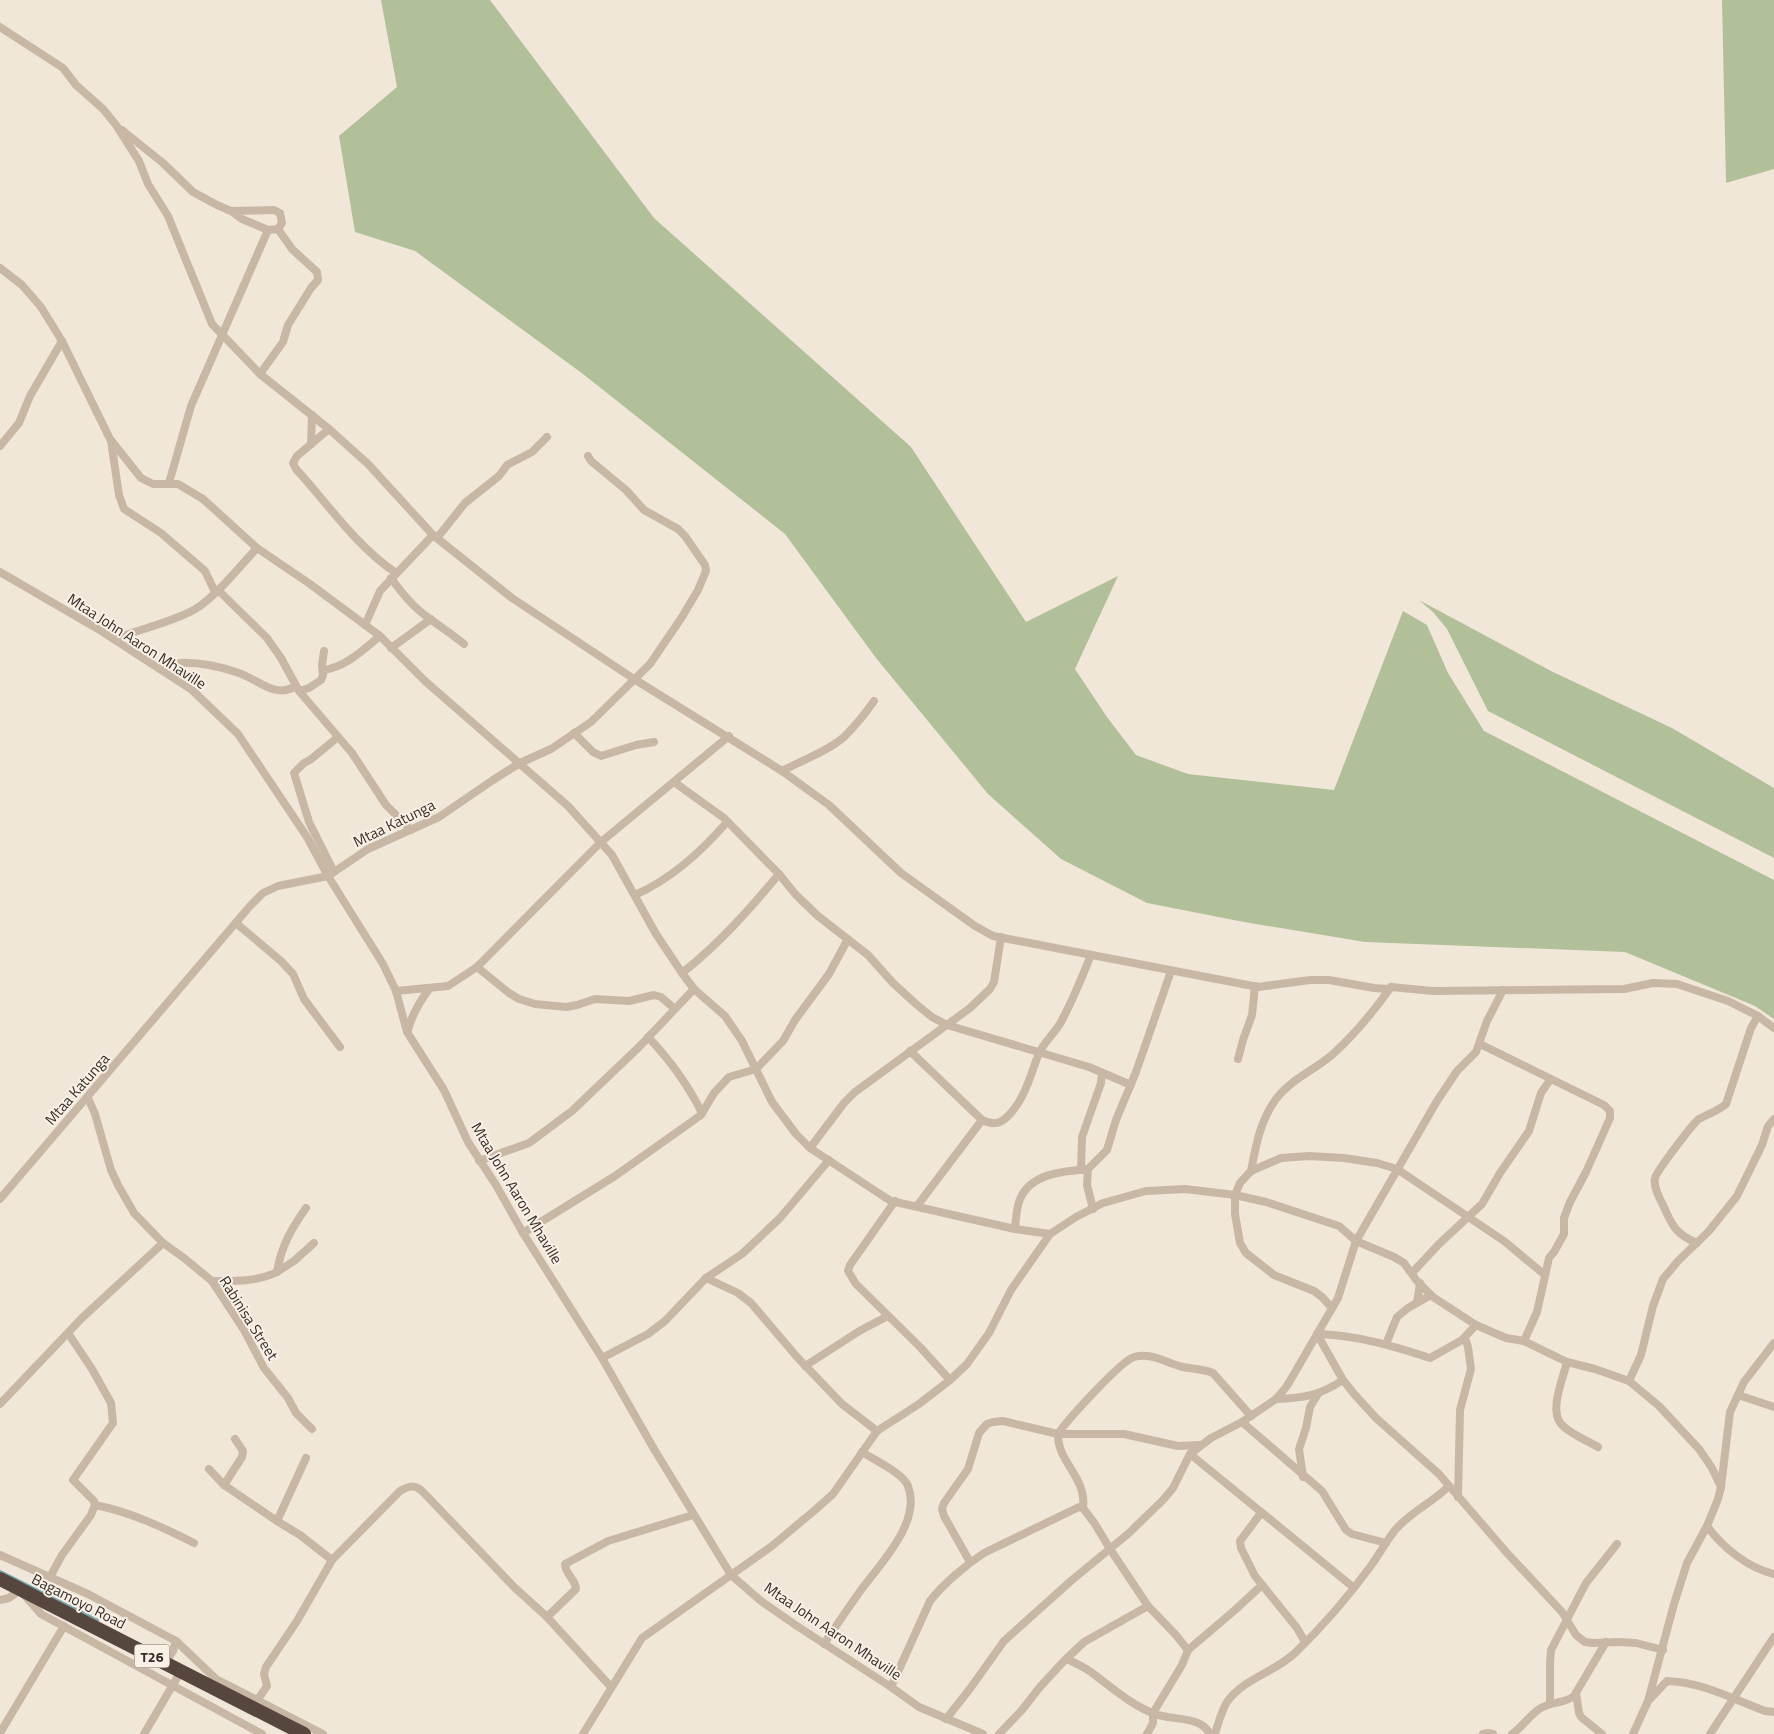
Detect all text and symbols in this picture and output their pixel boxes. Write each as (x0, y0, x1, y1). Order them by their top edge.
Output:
street label: Mtaa John Aaron Mhaville (63, 587, 211, 695)
street label: Mtaa Katunga (349, 793, 439, 853)
street label: Mtaa Katunga (39, 1048, 115, 1130)
street label: Mtaa John Aaron Mhaville (466, 1118, 568, 1268)
street label: Rabinisa Street (214, 1271, 285, 1365)
street label: Bagamoyo Road (28, 1567, 130, 1635)
street label: Mtaa John Aaron Mhaville (760, 1576, 906, 1686)
road number: T26 (134, 1644, 170, 1668)

